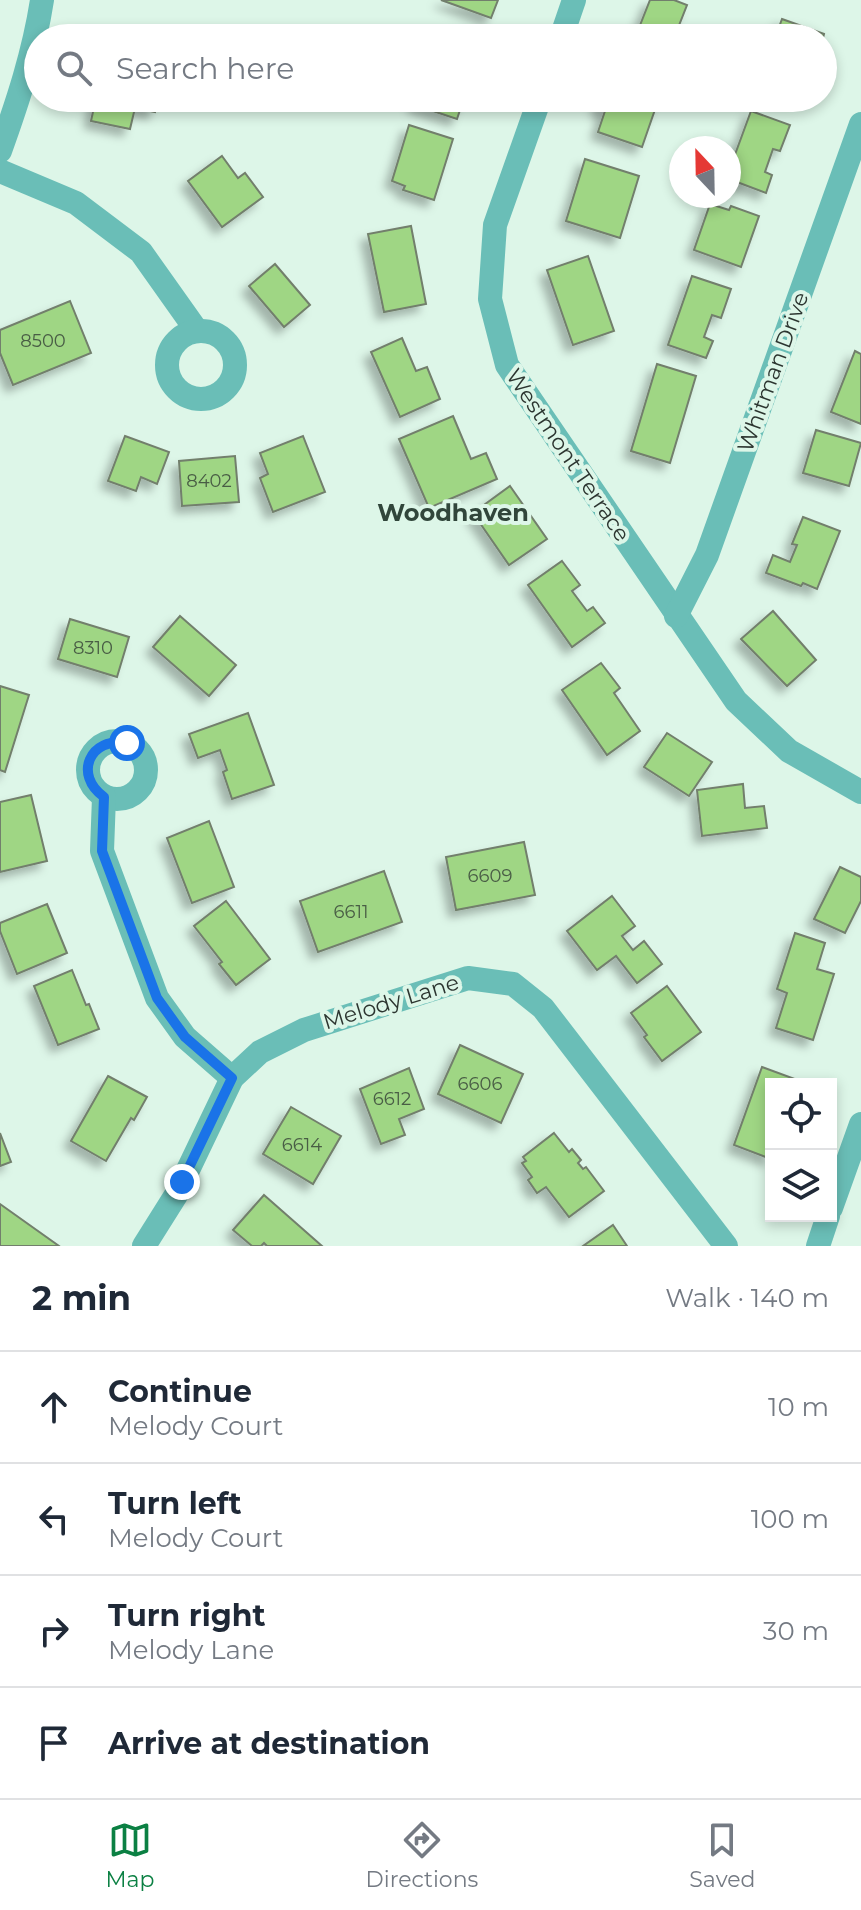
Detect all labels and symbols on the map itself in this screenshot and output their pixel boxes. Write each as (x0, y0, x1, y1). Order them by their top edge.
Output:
north arrow (669, 136, 741, 208)
street label: Whitman Drive (732, 288, 814, 456)
house number: 8500 (20, 330, 66, 352)
street label: Westmont Terrace (500, 363, 636, 547)
house number: 8402 (186, 470, 232, 492)
district label: Woodhaven (377, 498, 529, 527)
house number: 8310 (73, 637, 113, 659)
route start (109, 725, 145, 761)
house number: 6609 (468, 865, 512, 887)
house number: 6611 (334, 901, 368, 923)
street label: Melody Lane (320, 969, 462, 1035)
house number: 6606 (458, 1073, 502, 1095)
house number: 6612 (373, 1088, 411, 1110)
house number: 6614 (282, 1134, 322, 1156)
route end (164, 1164, 200, 1200)

